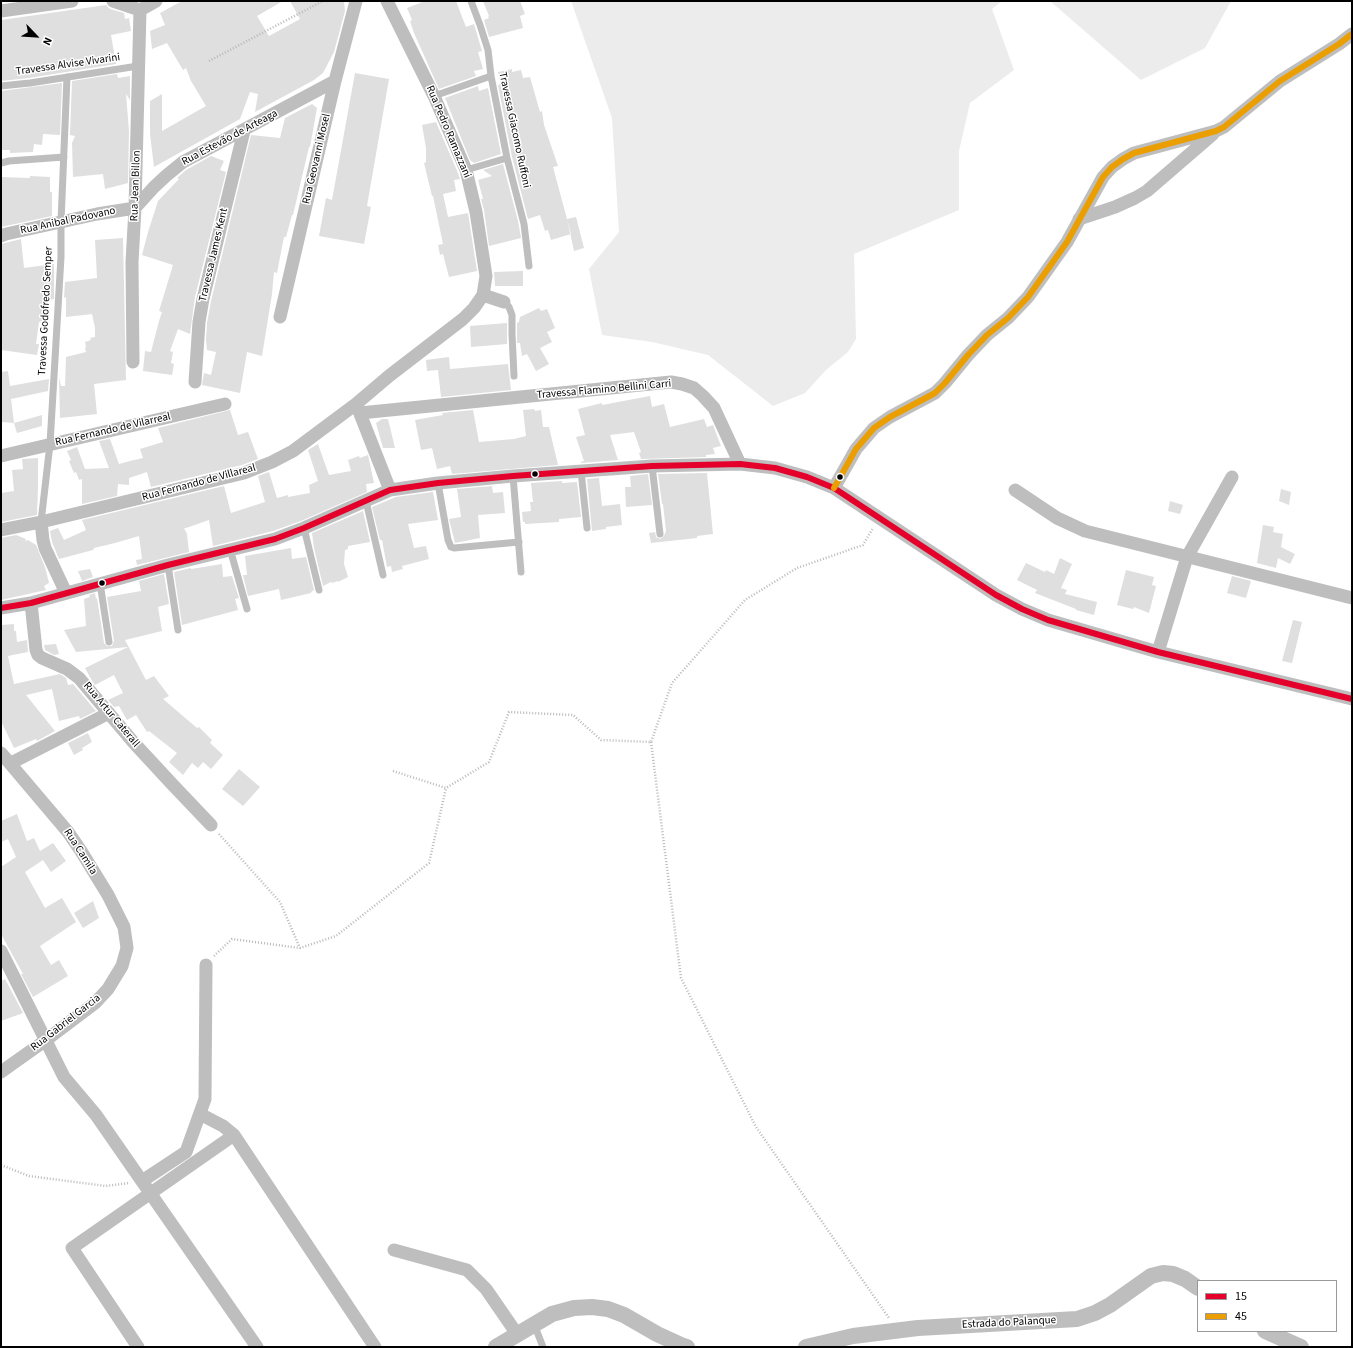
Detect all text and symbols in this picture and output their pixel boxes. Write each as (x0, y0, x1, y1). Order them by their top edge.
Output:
north arrow (16, 16, 56, 56)
text: N (39, 35, 56, 48)
street label: Travessa Alvise Vivarini (15, 51, 121, 79)
street label: Travessa Giacomo Ruffoni (495, 71, 533, 189)
street label: Rua Pedro Ramazzani (423, 84, 473, 180)
street label: Rua Estevão de Arteaga (180, 107, 280, 169)
street label: Rua Geovanni Mosel (300, 113, 334, 205)
street label: Rua Jean Billon (128, 150, 144, 222)
street label: Rua Anibal Padovano (19, 204, 117, 238)
street label: Travessa James Kent (197, 207, 231, 303)
street label: Travessa Godofredo Semper (36, 246, 56, 376)
street label: Travessa Flamino Bellini Carri (536, 378, 672, 402)
street label: Rua Fernando de Vilarreal (54, 410, 172, 450)
street label: Rua Fernando de Villareal (141, 461, 257, 505)
unlabelled marker (530, 469, 540, 479)
unlabelled marker (835, 472, 845, 482)
unlabelled marker (97, 578, 107, 588)
street label: Rua Artur Caterall (80, 680, 142, 750)
street label: Rua Camila (60, 827, 100, 877)
street label: Rua Gabriel Garcia (29, 992, 103, 1054)
legend (1197, 1280, 1337, 1332)
text: 15 (1235, 1288, 1247, 1305)
text: 45 (1235, 1308, 1247, 1325)
street label: Estrada do Palanque (962, 1314, 1056, 1332)

